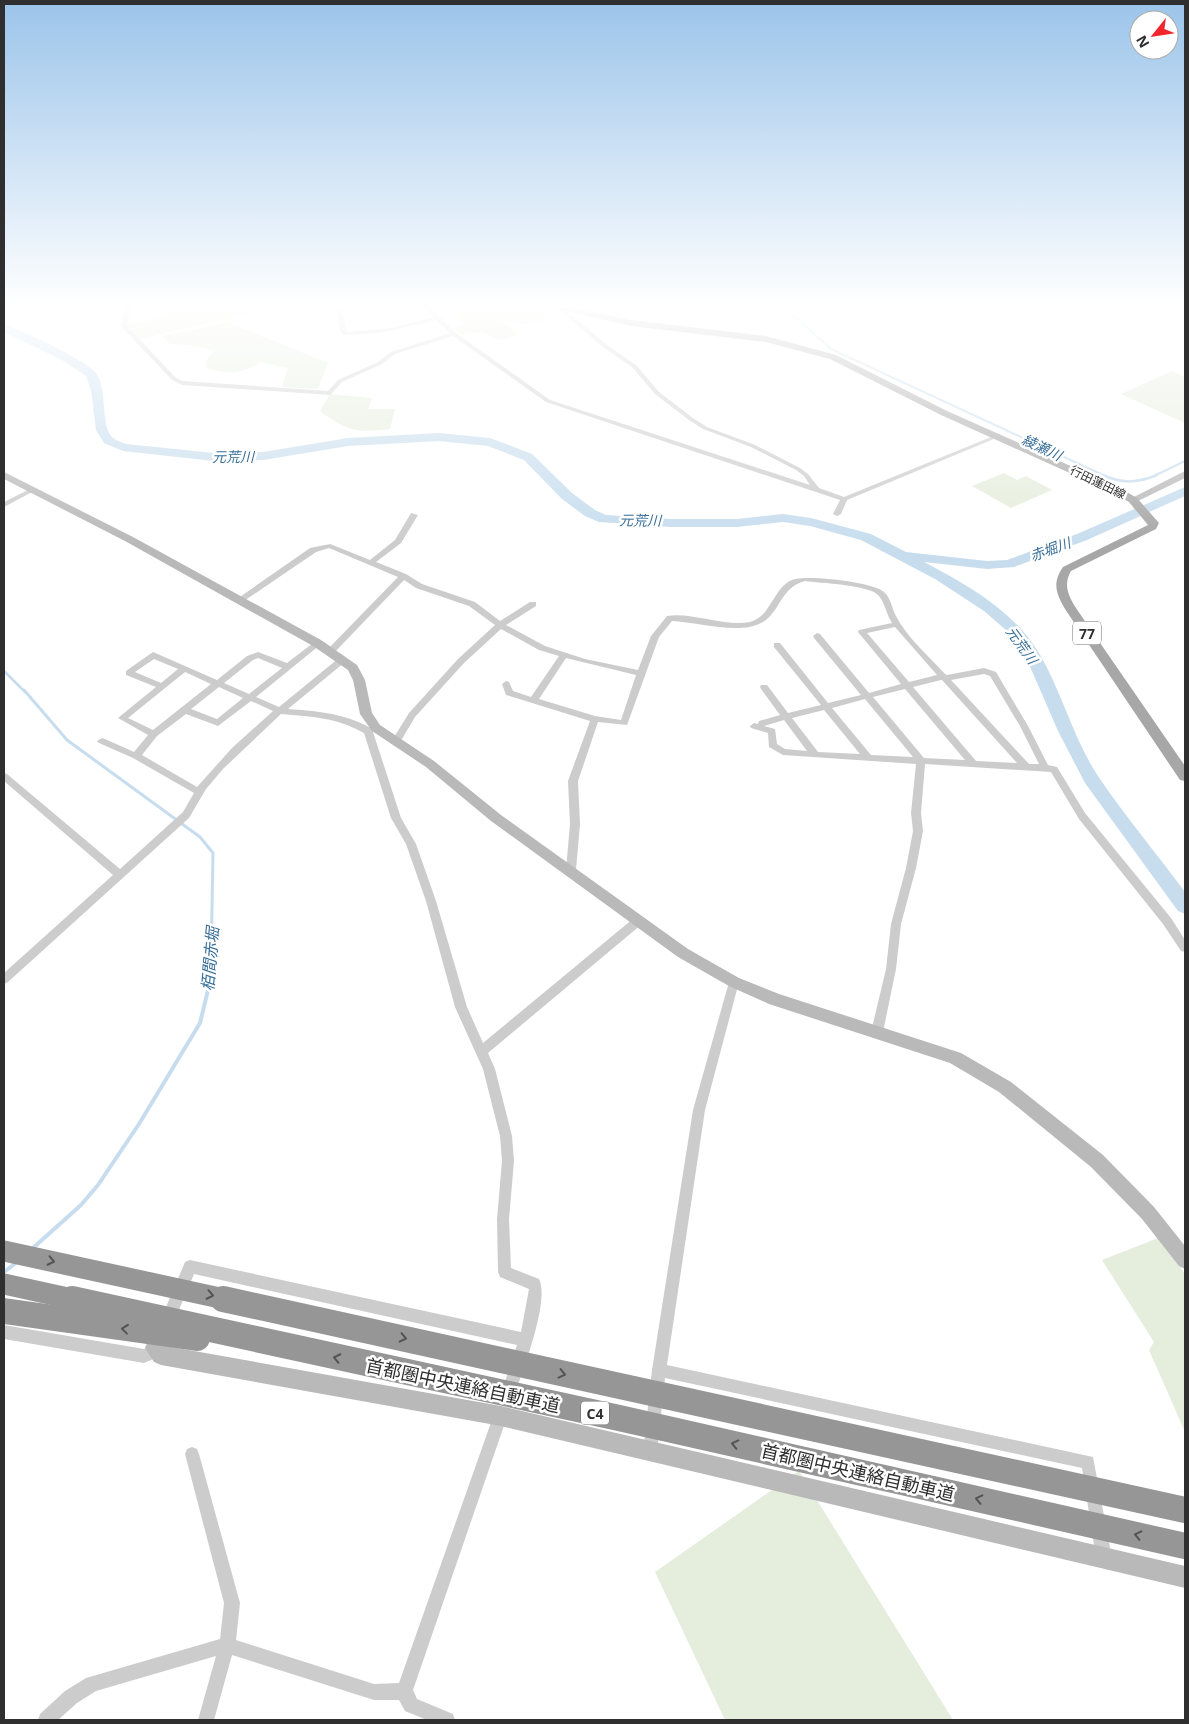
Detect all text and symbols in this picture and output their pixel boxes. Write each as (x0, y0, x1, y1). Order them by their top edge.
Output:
north arrow (1129, 10, 1179, 60)
text: N (1131, 32, 1153, 51)
water label: 綾瀬川 (1019, 430, 1067, 465)
water label: 元荒川 (212, 447, 256, 466)
street label: 行田蓮田線 (1067, 461, 1129, 503)
water label: 元荒川 (619, 510, 663, 530)
water label: 赤堀川 (1027, 532, 1075, 565)
water label: 元荒川 (1002, 622, 1043, 669)
road number: 77 (1073, 622, 1101, 644)
water label: 栢間赤堀 (196, 923, 224, 992)
one-way arrow (47, 1256, 56, 1266)
one-way arrow (206, 1290, 215, 1300)
one-way arrow (120, 1324, 128, 1335)
one-way arrow (399, 1332, 408, 1343)
one-way arrow (333, 1353, 341, 1364)
street label: 首都圏中央連絡自動車道 (364, 1353, 562, 1417)
one-way arrow (557, 1368, 566, 1379)
road number: C4 (581, 1402, 609, 1425)
street label: 首都圏中央連絡自動車道 (759, 1438, 957, 1506)
one-way arrow (731, 1439, 740, 1450)
one-way arrow (975, 1494, 984, 1505)
one-way arrow (1133, 1530, 1142, 1541)

